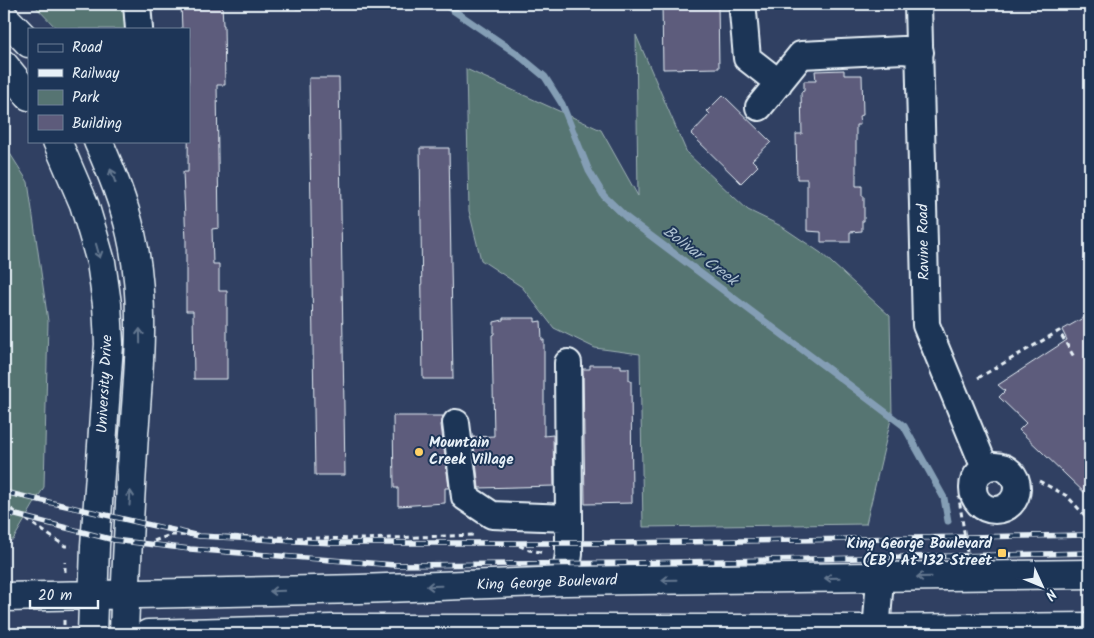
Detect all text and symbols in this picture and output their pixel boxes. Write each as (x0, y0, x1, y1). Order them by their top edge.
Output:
legend (28, 28, 190, 142)
text: Road (72, 36, 103, 60)
text: Railway (72, 62, 120, 86)
text: Park (72, 86, 100, 110)
text: Building (72, 112, 122, 136)
one-way arrow (108, 169, 117, 185)
street label: Ravine Road (911, 203, 937, 280)
water label: Bolivar Creek (657, 220, 745, 294)
one-way arrow (94, 243, 104, 259)
one-way arrow (135, 328, 145, 344)
street label: University Drive (90, 334, 120, 434)
place label: Mountain Creek Village (429, 431, 514, 472)
marker: Mountain Creek Village (413, 446, 425, 458)
one-way arrow (126, 490, 135, 506)
place label: King George Boulevard (EB) At 132 Street (847, 532, 993, 573)
marker: King George Boulevard (EB) At 132 Street (996, 547, 1008, 559)
north arrow (1016, 560, 1066, 610)
street label: King George Boulevard (476, 569, 618, 597)
one-way arrow (916, 572, 932, 582)
one-way arrow (824, 573, 840, 583)
one-way arrow (661, 575, 678, 585)
scale bar (30, 578, 98, 610)
one-way arrow (426, 581, 442, 591)
text: 20 m (38, 584, 72, 608)
text: N (1040, 584, 1062, 605)
one-way arrow (269, 586, 286, 596)

